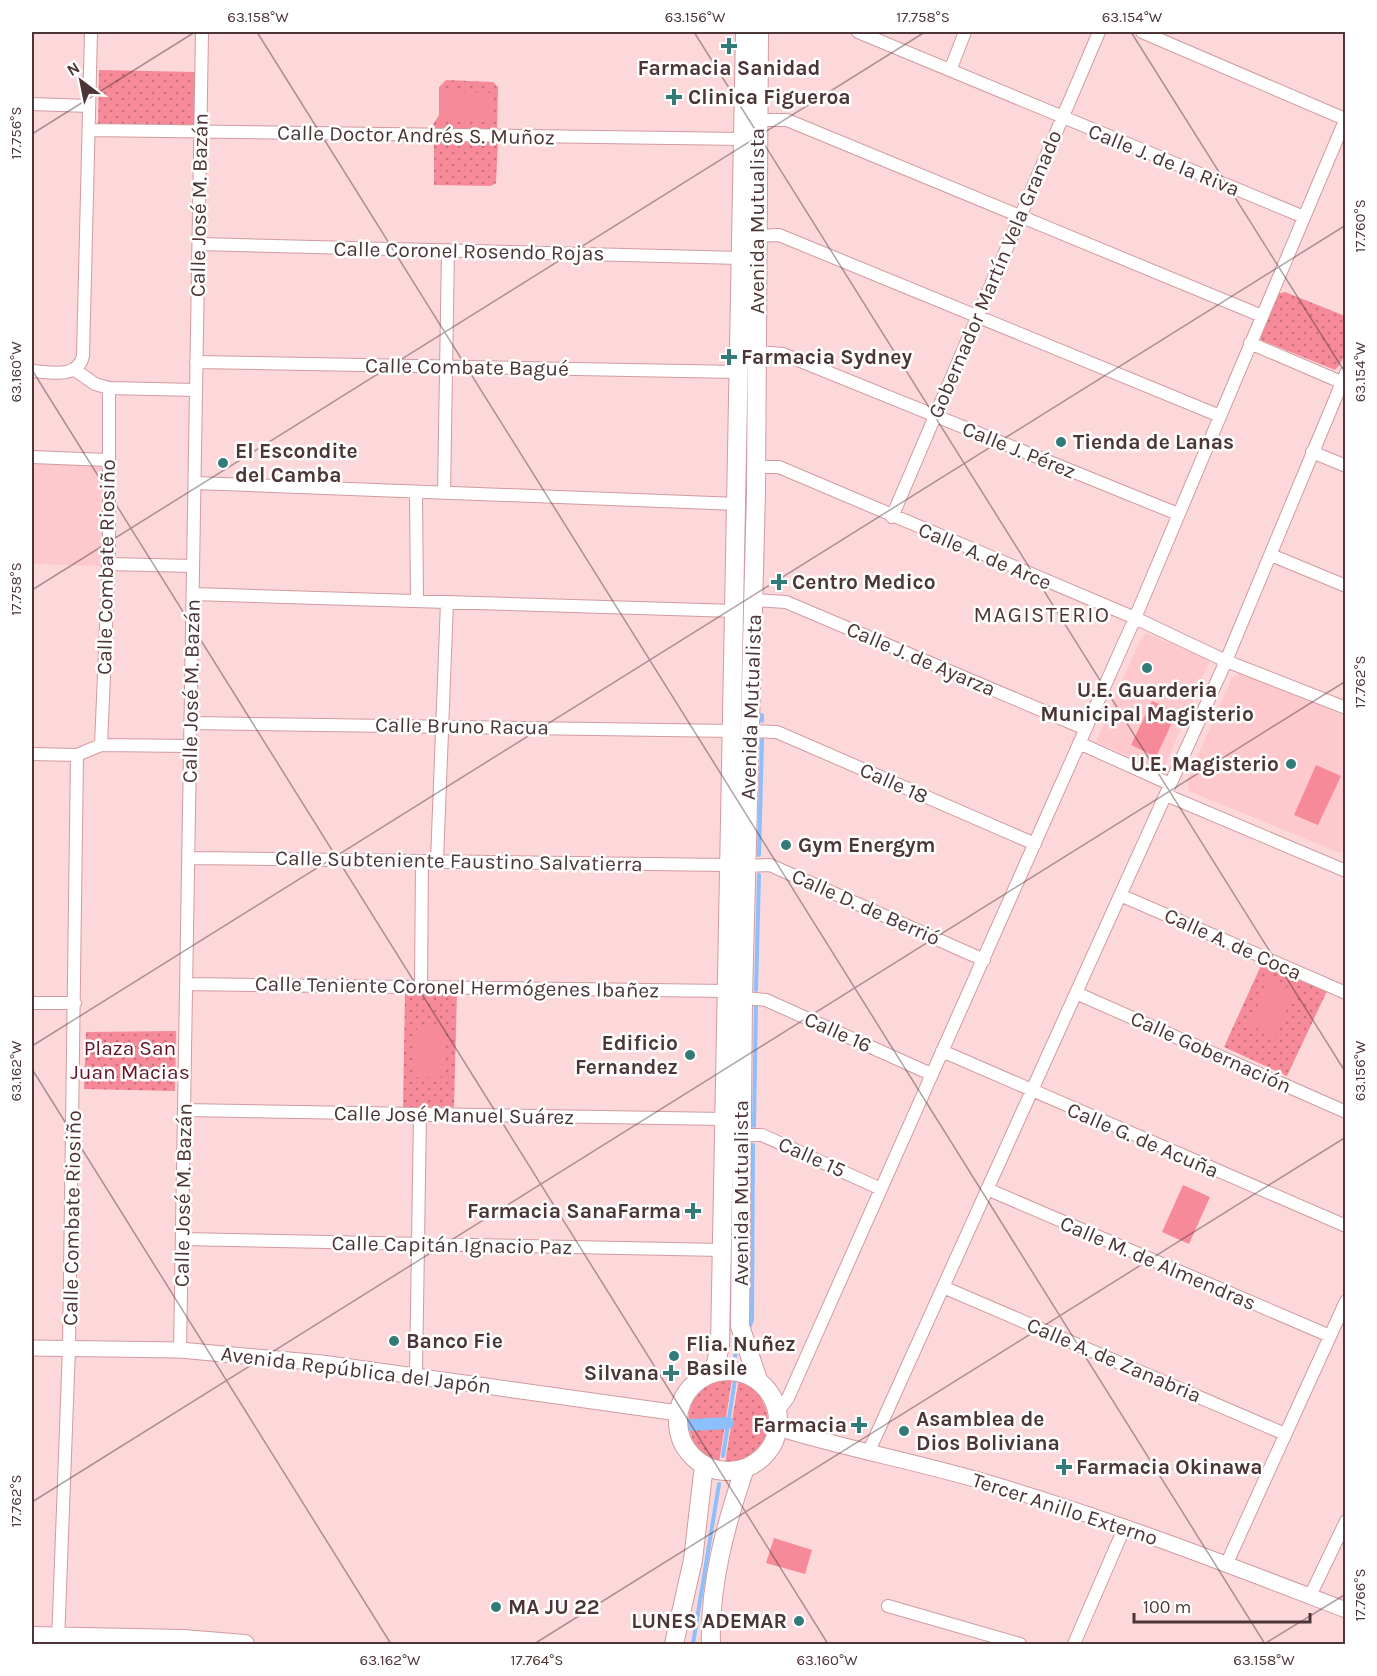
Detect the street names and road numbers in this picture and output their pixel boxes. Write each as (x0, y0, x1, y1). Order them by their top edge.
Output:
street label: Calle José M. Bazán (185, 113, 213, 297)
street label: Calle J. de la Riva (1085, 119, 1243, 201)
street label: Calle Doctor Andrés S. Muñoz (277, 121, 555, 149)
street label: Gobernador Martín Vela Granado (923, 126, 1067, 422)
street label: Avenida Mutualista (745, 128, 769, 314)
street label: Calle Coronel Rosendo Rojas (333, 237, 605, 265)
street label: Calle Combate Bagué (365, 353, 569, 381)
street label: Calle J. Pérez (959, 416, 1079, 484)
street label: Calle Combate Riosiño (92, 459, 120, 675)
street label: Calle A. de Arce (915, 517, 1055, 595)
street label: Calle José M. Bazán (177, 599, 205, 783)
street label: Avenida Mutualista (736, 614, 766, 800)
street label: Calle J. de Ayarza (843, 617, 999, 701)
street label: Calle Bruno Racua (375, 712, 549, 740)
street label: Calle 18 (856, 757, 932, 809)
street label: Calle Subteniente Faustino Salvatierra (275, 846, 643, 876)
street label: Calle D. de Berrió (788, 864, 944, 950)
street label: Calle A. de Coca (1161, 903, 1305, 985)
street label: Calle Teniente Coronel Hermógenes Ibañez (255, 971, 659, 1003)
street label: Calle Gobernación (1127, 1006, 1295, 1098)
street label: Calle 16 (801, 1007, 875, 1057)
street label: Calle G. de Acuña (1064, 1097, 1222, 1183)
street label: Avenida Mutualista (729, 1100, 753, 1286)
street label: Calle José Manuel Suárez (334, 1101, 574, 1129)
street label: Calle José M. Bazán (169, 1103, 197, 1287)
street label: Calle Combate Riosiño (58, 1110, 86, 1326)
street label: Calle 15 (775, 1132, 849, 1182)
street label: Calle M. de Almendras (1056, 1211, 1260, 1315)
street label: Calle Capitán Ignacio Paz (331, 1231, 573, 1259)
street label: Calle A. de Zanabria (1023, 1312, 1205, 1408)
street label: Avenida República del Japón (220, 1342, 492, 1398)
street label: Tercer Anillo Externo (969, 1468, 1161, 1550)

